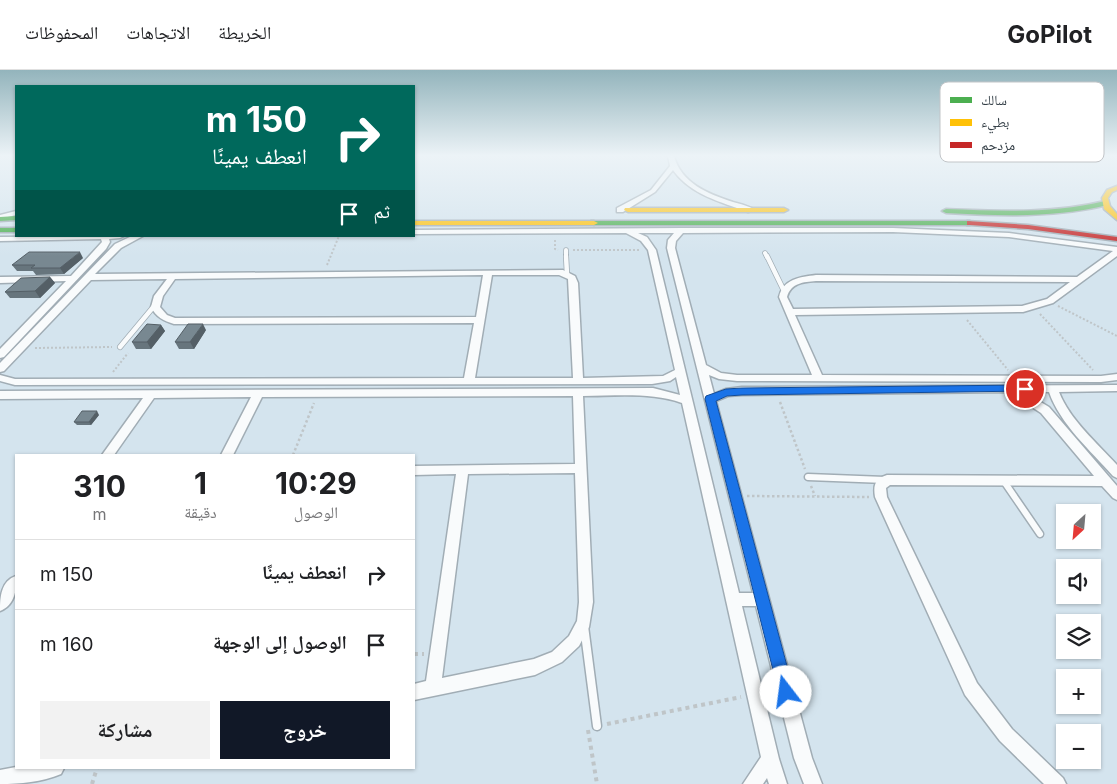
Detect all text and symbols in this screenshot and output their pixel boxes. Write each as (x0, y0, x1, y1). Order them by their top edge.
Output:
text: GoPilot (1007, 20, 1092, 49)
text: المحفوظات (25, 22, 98, 43)
text: الاتجاهات (126, 22, 190, 43)
text: الخريطة (218, 22, 271, 43)
legend (940, 82, 1104, 162)
text: سالك (981, 91, 1007, 108)
text: 150 m (206, 98, 307, 140)
icon: right (325, 105, 390, 170)
text: بطيء (981, 113, 1010, 134)
text: مزدحم (981, 136, 1015, 155)
text: انعطف يمينًا (212, 143, 307, 169)
icon: arrive (335, 200, 363, 228)
text: ثم (373, 200, 390, 223)
pin (1004, 368, 1046, 410)
icon: arrive (1011, 375, 1039, 403)
text: 1 (194, 465, 207, 501)
text: 10:29 (275, 465, 357, 501)
text: 310 (73, 468, 126, 504)
text: دقيقة (184, 502, 217, 522)
text: الوصول (294, 502, 338, 522)
text: m (93, 504, 107, 524)
north arrow (1056, 504, 1101, 549)
map controls (1056, 504, 1101, 769)
button: sound (1056, 559, 1101, 604)
text: انعطف يمينًا (262, 561, 347, 584)
icon: right (362, 561, 390, 589)
text: 150 m (40, 563, 93, 586)
button: layers (1056, 614, 1101, 659)
text: الوصول إلى الوجهة (213, 631, 347, 654)
icon: arrive (362, 631, 390, 659)
text: 160 m (40, 633, 94, 656)
position arrow (759, 665, 811, 717)
button: + (1056, 669, 1101, 714)
button: مشاركة (40, 701, 210, 759)
button: خروج (220, 701, 390, 759)
button: − (1056, 724, 1101, 769)

